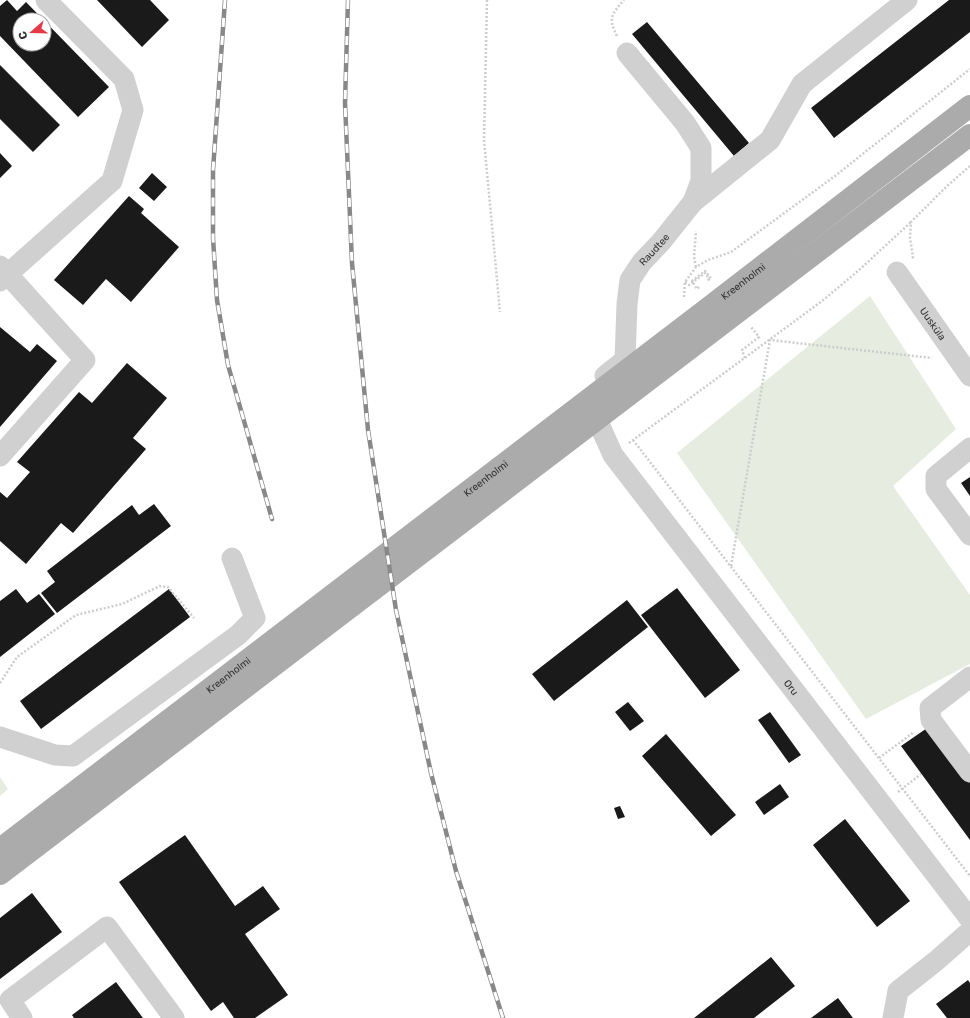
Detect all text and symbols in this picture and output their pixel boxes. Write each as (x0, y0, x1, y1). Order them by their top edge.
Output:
north arrow (12, 12, 52, 52)
text: С (16, 29, 31, 41)
street label: Raudtee (637, 231, 673, 268)
street label: Kreenholmi (719, 261, 768, 303)
street label: Uusküla (917, 305, 948, 343)
street label: Kreenholmi (462, 458, 511, 500)
street label: Kreenholmi (204, 655, 253, 696)
street label: Oru (781, 677, 801, 698)

